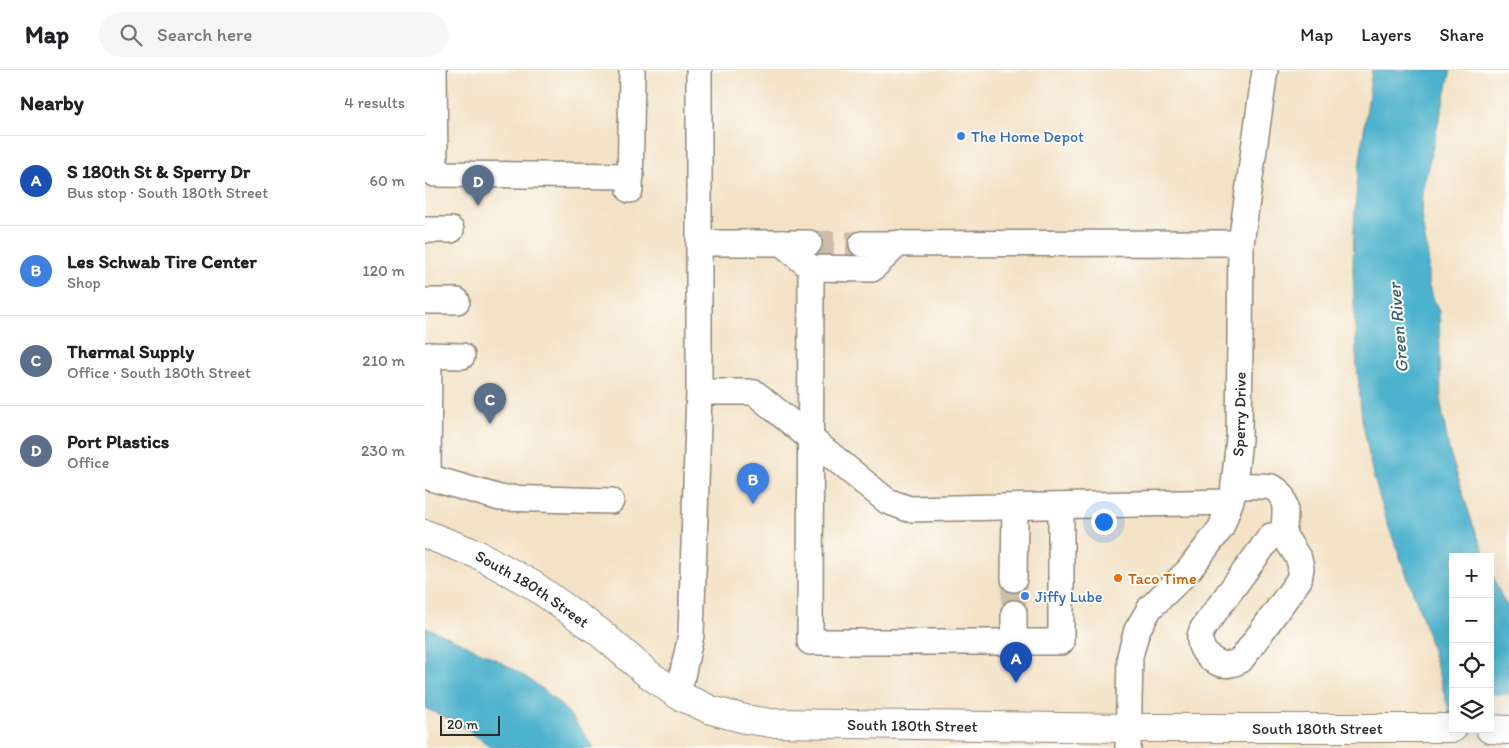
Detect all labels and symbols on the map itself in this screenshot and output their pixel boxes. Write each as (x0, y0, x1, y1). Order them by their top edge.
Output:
place label: The Home Depot (971, 127, 1084, 146)
marker: The Home Depot (955, 130, 967, 142)
pin: D (462, 165, 494, 206)
water label: Green River (1383, 280, 1413, 374)
street label: Sperry Drive (1228, 372, 1249, 457)
pin: C (474, 383, 506, 424)
pin: B (737, 463, 769, 504)
your location (1091, 509, 1117, 535)
street label: South 180th Street (472, 546, 593, 631)
place label: Taco Time (1128, 569, 1197, 588)
marker: Taco Time (1112, 572, 1124, 584)
place label: Jiffy Lube (1035, 587, 1103, 606)
marker: Jiffy Lube (1019, 590, 1031, 602)
pin: A (1000, 642, 1032, 683)
scale bar (440, 713, 500, 736)
street label: South 180th Street (847, 715, 978, 735)
street label: South 180th Street (1252, 719, 1383, 738)

